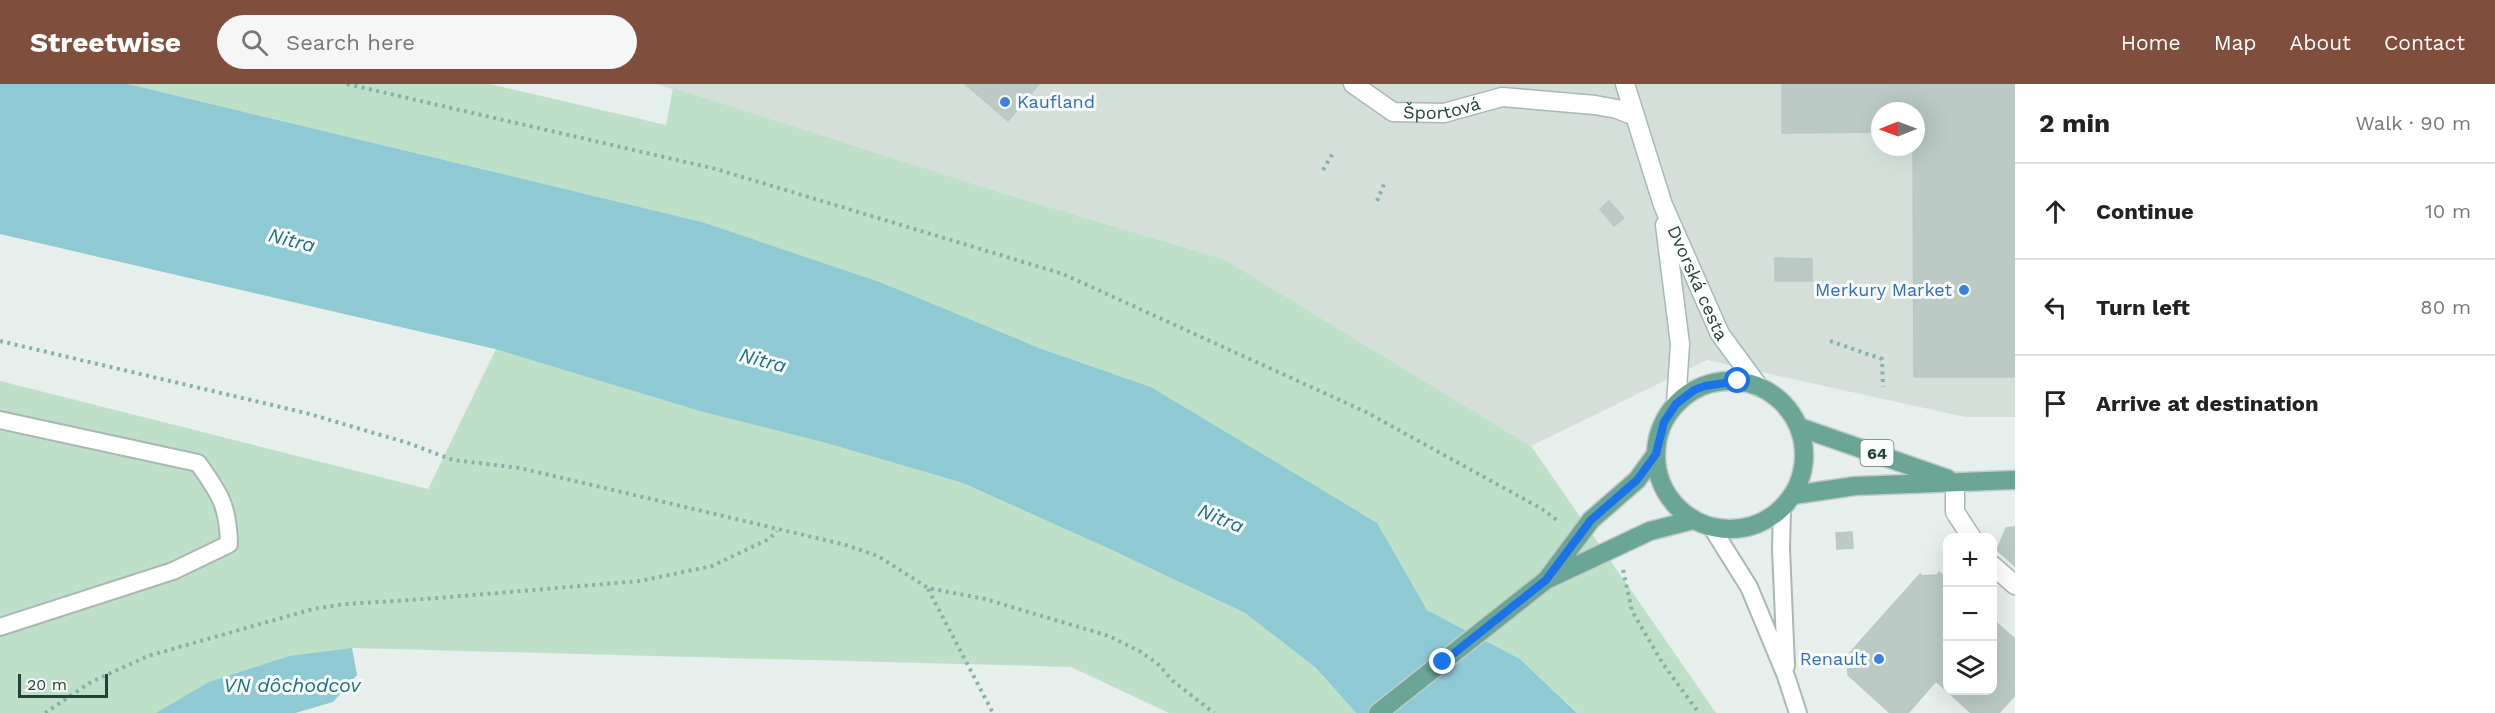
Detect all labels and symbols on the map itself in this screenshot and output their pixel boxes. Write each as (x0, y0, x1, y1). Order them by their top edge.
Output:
place label: Kaufland (1017, 91, 1095, 112)
street label: Športová (1403, 93, 1483, 123)
marker: Kaufland (998, 95, 1012, 109)
north arrow (1871, 102, 1925, 156)
street label: Dvorská cesta (1663, 222, 1732, 345)
water label: Nitra (266, 223, 318, 257)
place label: Merkury Market (1815, 279, 1952, 300)
marker: Merkury Market (1957, 283, 1971, 297)
water label: Nitra (737, 342, 789, 378)
route start (1724, 367, 1750, 393)
road number: 64 (1860, 440, 1894, 466)
water label: Nitra (1195, 498, 1247, 538)
route end (1429, 648, 1455, 674)
place label: Renault (1800, 648, 1867, 669)
marker: Renault (1872, 652, 1886, 666)
scale bar (18, 671, 108, 698)
water label: VN dôchodcov (224, 673, 362, 697)

